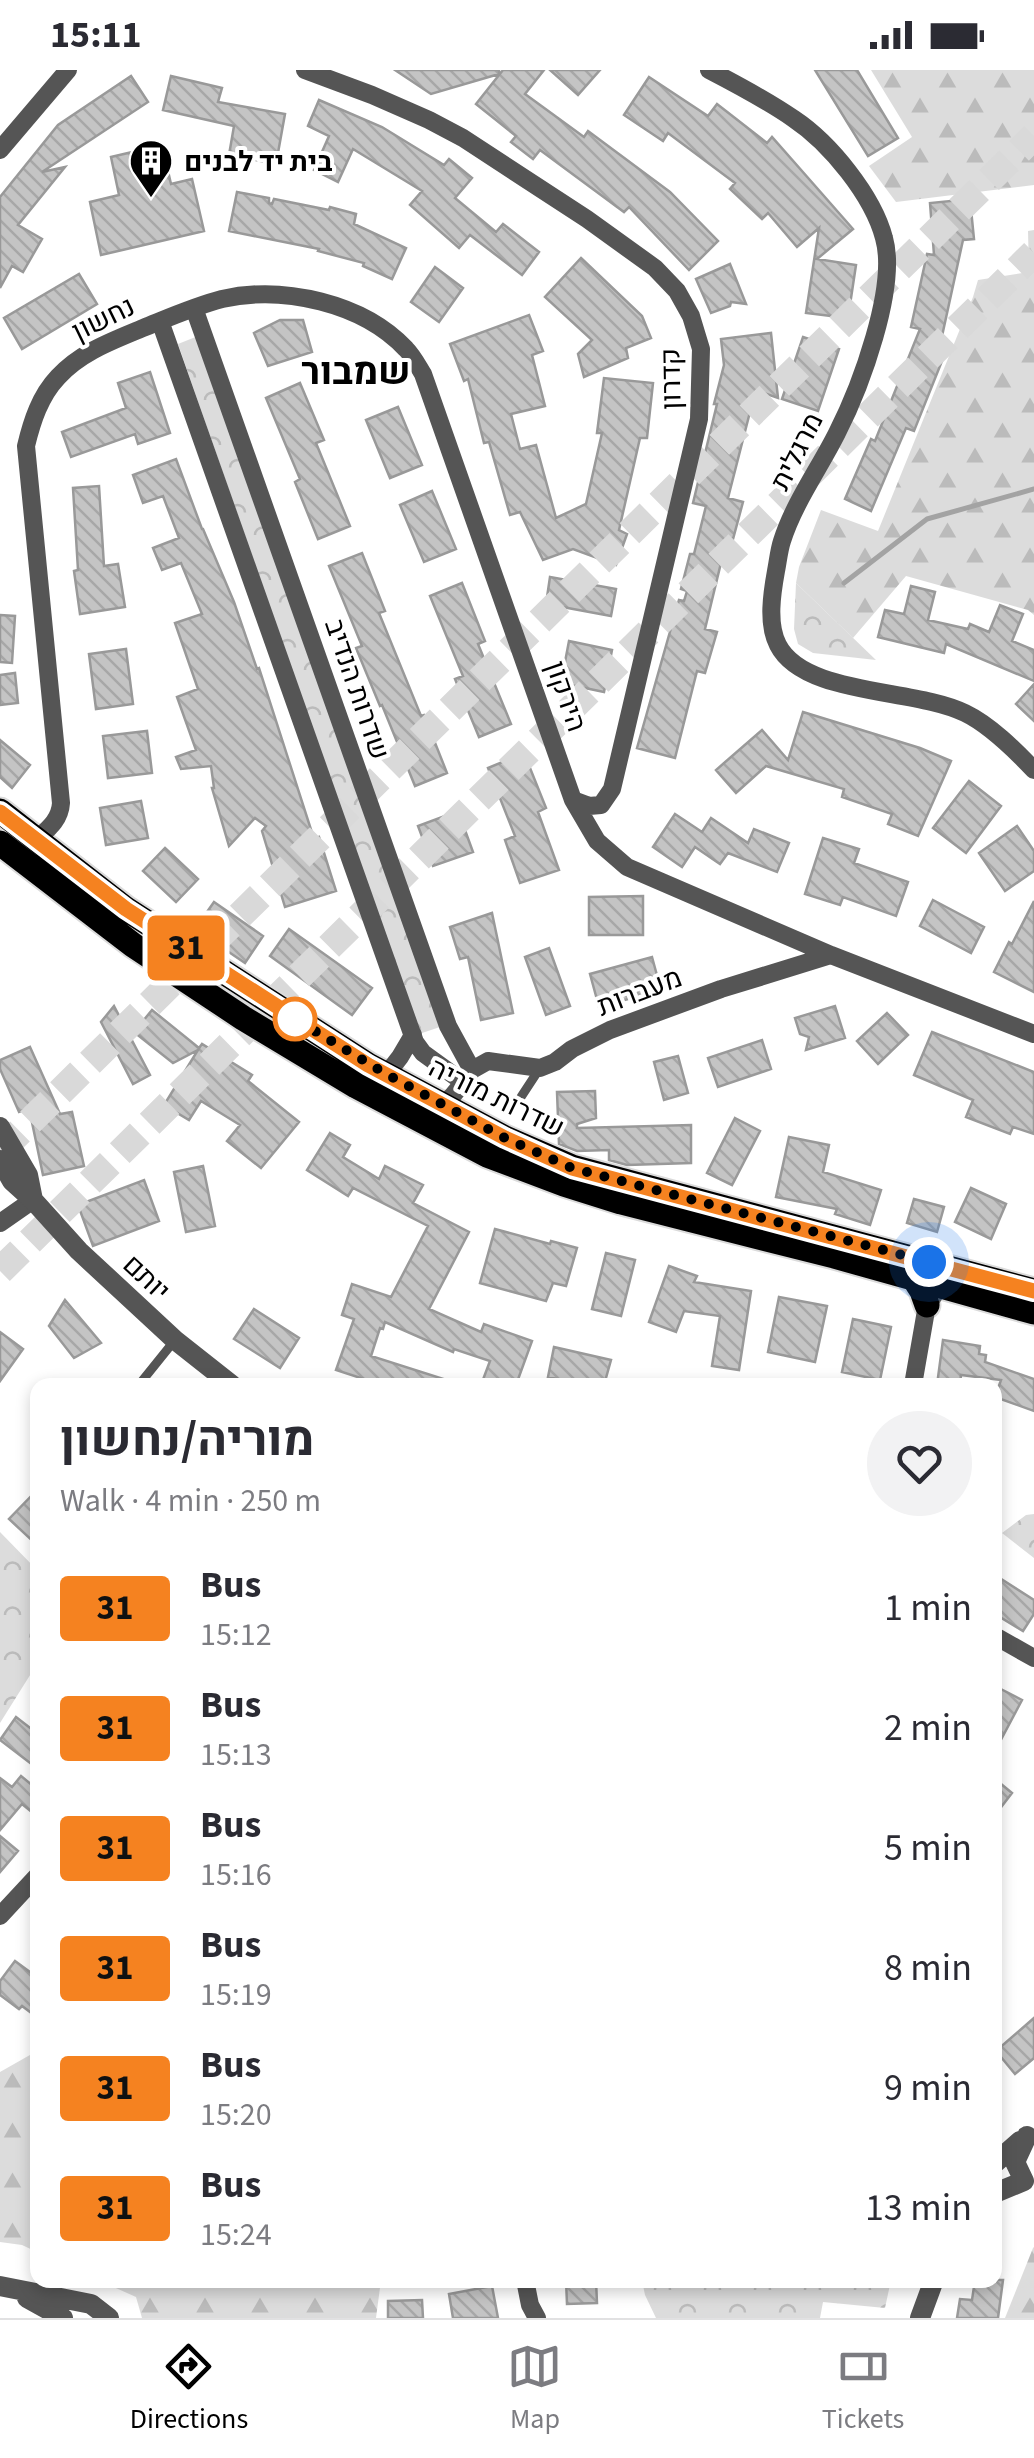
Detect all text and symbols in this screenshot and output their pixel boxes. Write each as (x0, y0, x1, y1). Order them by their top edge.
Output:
text: 15:11 (50, 8, 142, 62)
building icon: בית יד לבנים (128, 138, 174, 199)
place label: בית יד לבנים (184, 142, 333, 182)
street label: נחשון (65, 287, 142, 351)
district label: שמבור (301, 345, 411, 399)
street label: קדרון (650, 348, 692, 410)
street label: מרגלית (760, 406, 833, 497)
street label: שדרות הנדיב (314, 614, 400, 765)
street label: הירקון (535, 656, 597, 737)
line badge: 31 (141, 916, 231, 980)
text: 31 (168, 923, 204, 973)
street label: מעברות (591, 957, 688, 1026)
unlabelled marker (274, 998, 316, 1040)
street label: שדרות מוריה (422, 1048, 571, 1148)
your location (904, 1237, 954, 1287)
street label: יותם (114, 1245, 179, 1310)
text: מוריה/נחשון (60, 1406, 314, 1474)
button: heart (867, 1411, 972, 1516)
text: Walk · 4 min · 250 m (60, 1478, 321, 1524)
text: Bus (200, 1558, 261, 1612)
text: 1 min (884, 1581, 972, 1635)
text: 31 (97, 1583, 133, 1633)
text: 15:12 (200, 1612, 272, 1658)
text: Bus (200, 1678, 261, 1732)
text: 2 min (884, 1701, 972, 1755)
text: 31 (97, 1703, 133, 1753)
text: 15:13 (200, 1732, 272, 1778)
text: Bus (200, 1798, 261, 1852)
text: 5 min (884, 1821, 972, 1875)
text: 31 (97, 1823, 133, 1873)
text: 15:16 (200, 1852, 272, 1898)
text: Bus (200, 1918, 261, 1972)
text: 8 min (884, 1941, 972, 1995)
text: 31 (97, 1943, 133, 1993)
text: 15:19 (200, 1972, 272, 2018)
text: Bus (200, 2038, 261, 2092)
text: 9 min (884, 2061, 972, 2115)
text: 31 (97, 2063, 133, 2113)
text: 15:20 (200, 2092, 272, 2138)
text: Bus (200, 2158, 261, 2212)
text: 13 min (865, 2181, 972, 2235)
text: 31 (97, 2183, 133, 2233)
text: 15:24 (200, 2212, 272, 2258)
tab: Directions (130, 2339, 248, 2439)
tab: Map (507, 2339, 562, 2439)
tab: Tickets (822, 2339, 904, 2439)

